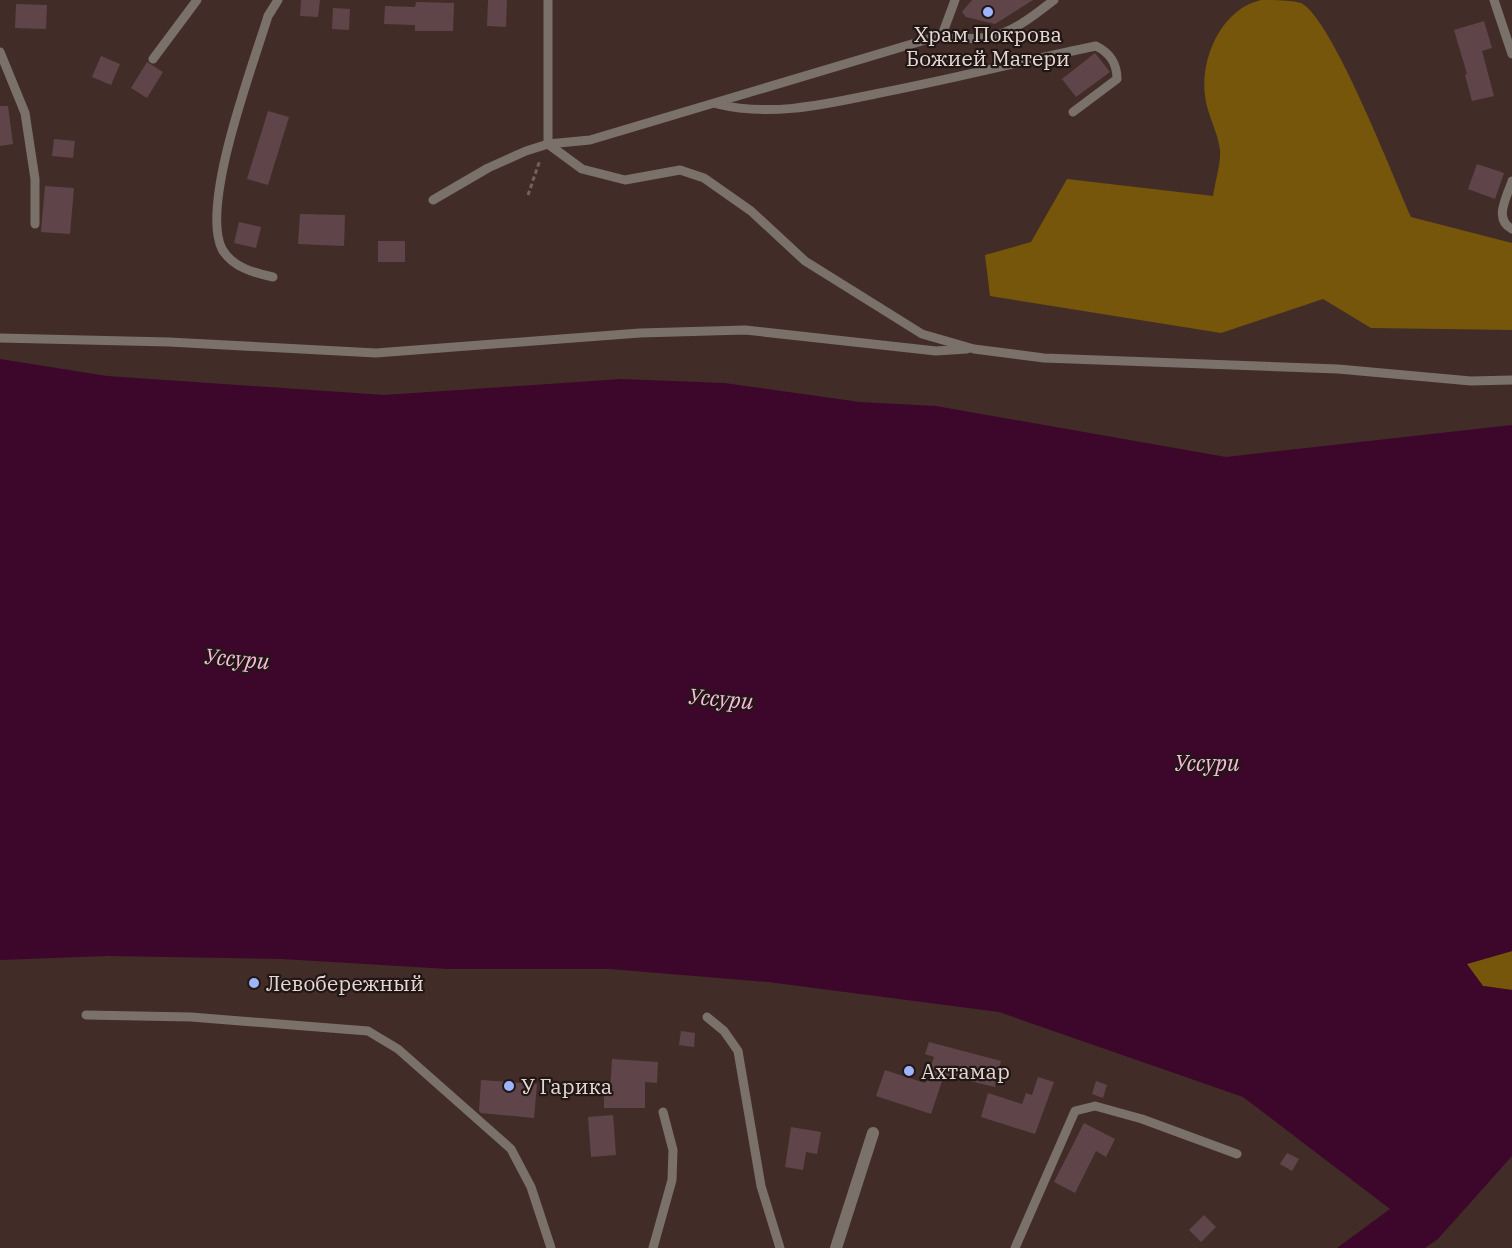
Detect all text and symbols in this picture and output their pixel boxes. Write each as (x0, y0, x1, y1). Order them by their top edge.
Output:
marker: Храм Покрова Божией Матери (981, 5, 995, 19)
place label: Храм Покрова Божией Матери (906, 20, 1070, 72)
water label: Уссури (203, 641, 271, 675)
water label: Уссури (687, 681, 755, 715)
water label: Уссури (1174, 748, 1240, 777)
place label: Левобережный (266, 969, 424, 997)
marker: Левобережный (247, 976, 261, 990)
place label: Ахтамар (921, 1057, 1010, 1085)
marker: Ахтамар (902, 1064, 916, 1078)
place label: У Гарика (521, 1072, 612, 1100)
marker: У Гарика (502, 1079, 516, 1093)

